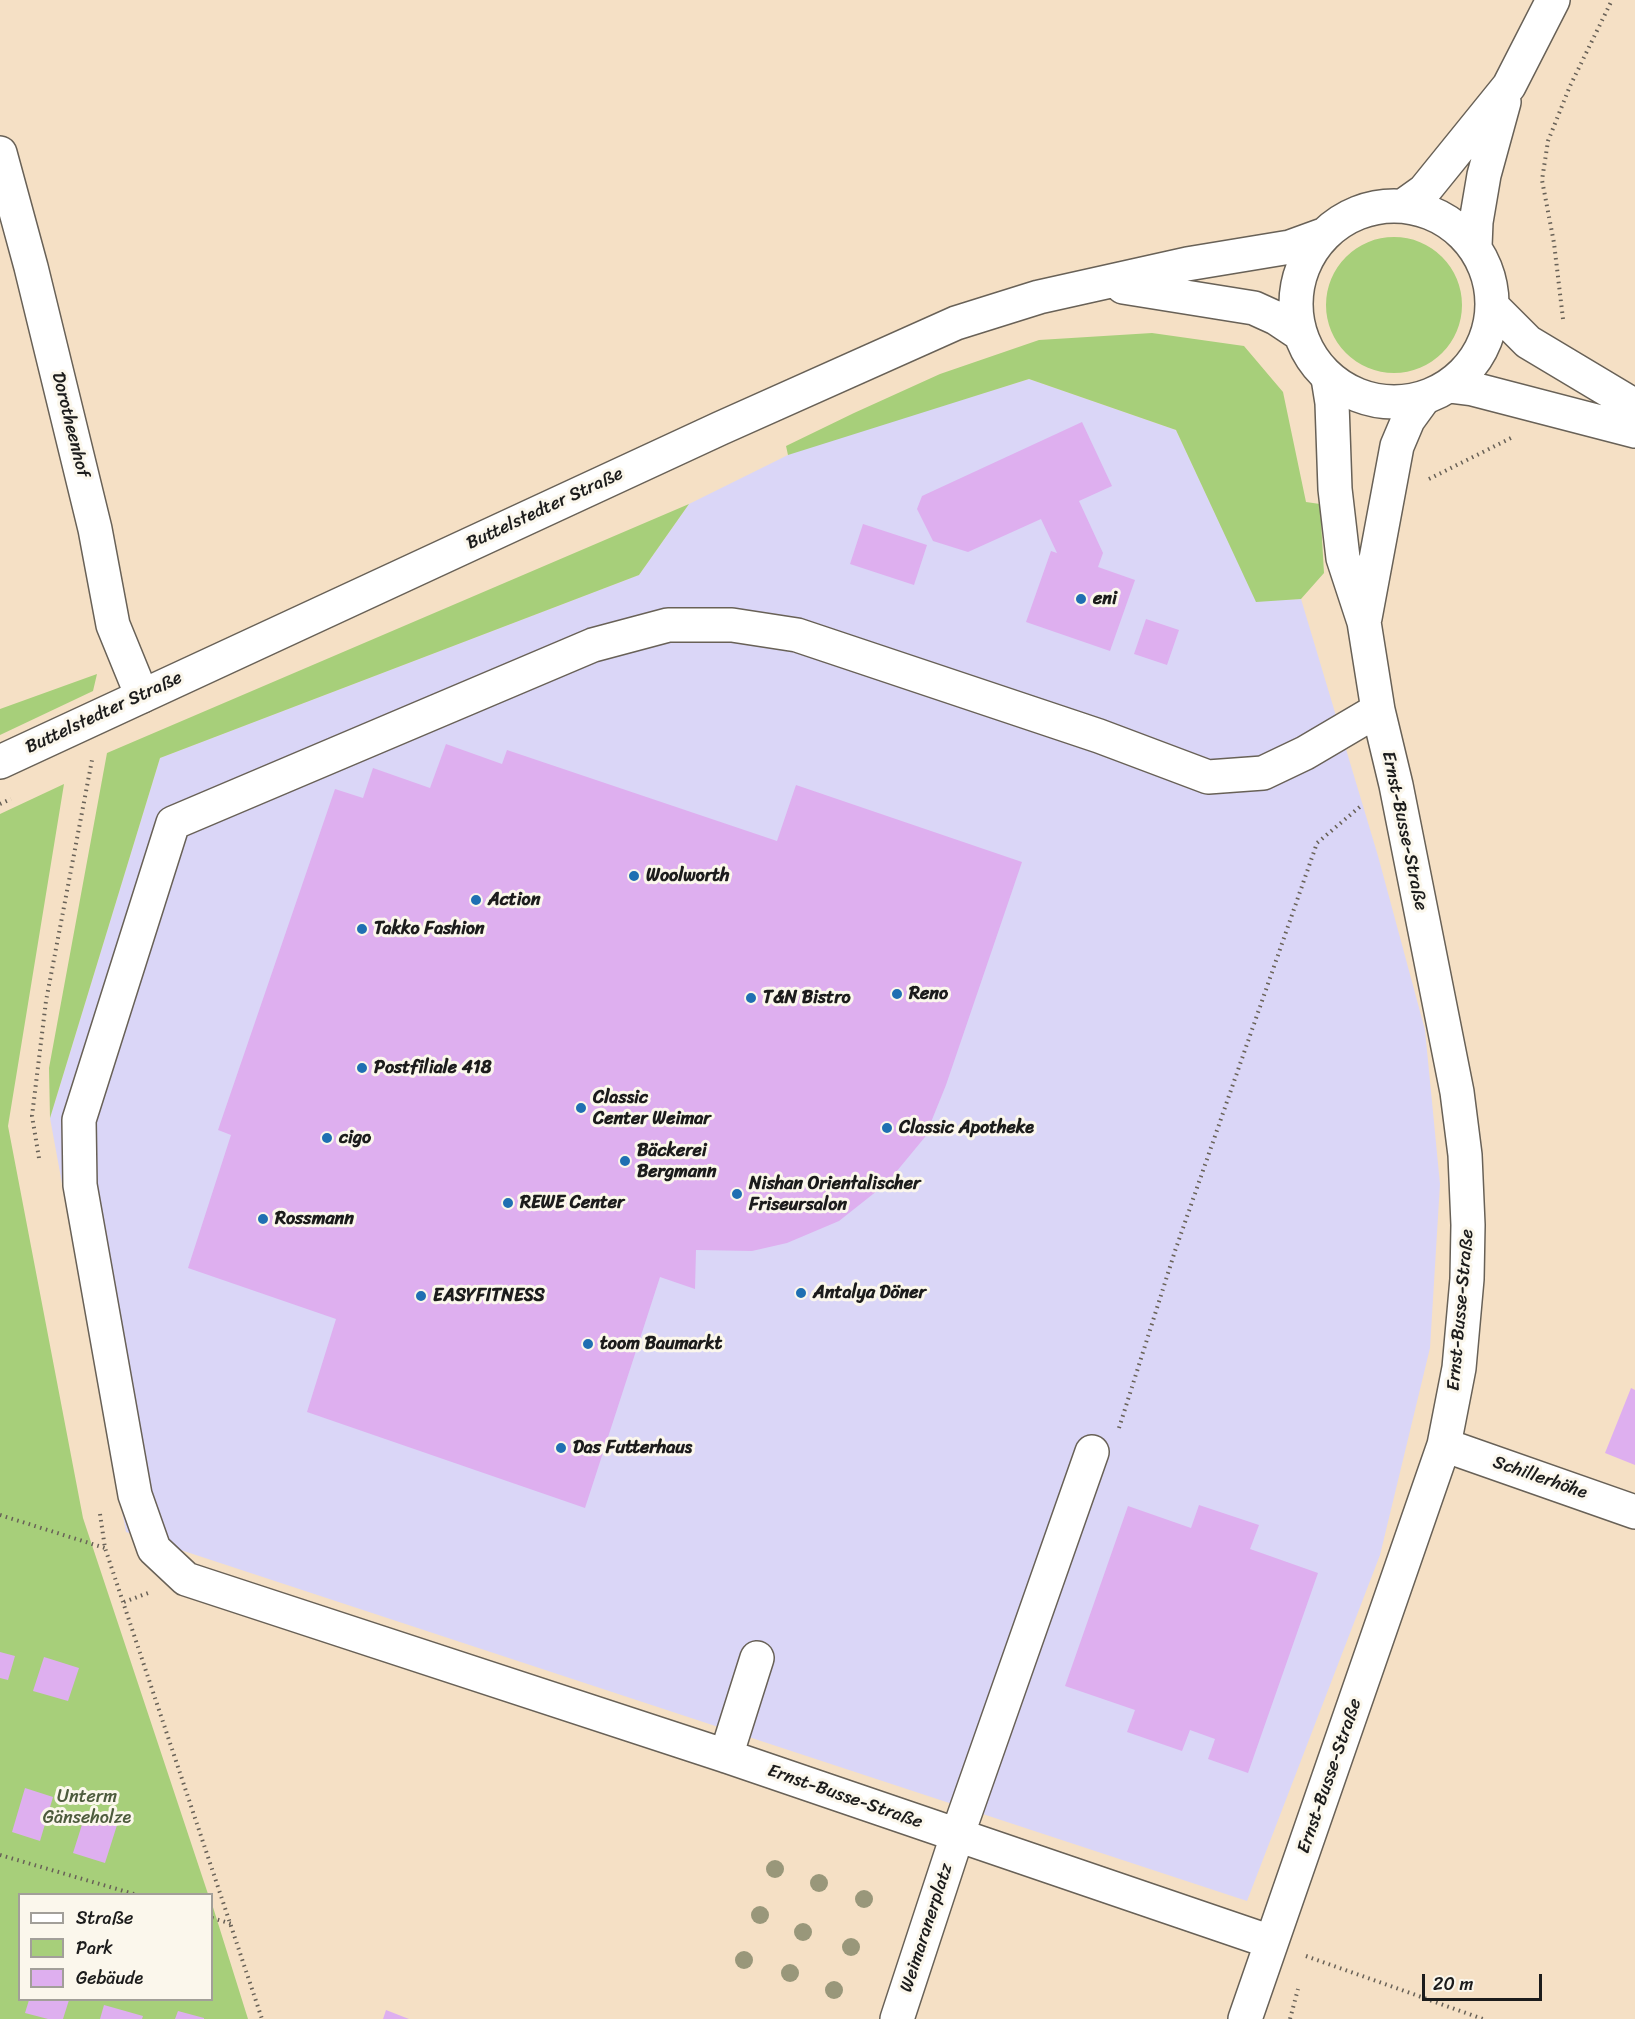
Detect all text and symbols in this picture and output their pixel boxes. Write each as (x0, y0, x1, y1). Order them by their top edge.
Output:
street label: Dorotheenhof (46, 370, 94, 480)
street label: Buttelstedter Straße (463, 463, 627, 555)
place label: eni (1093, 588, 1117, 610)
marker: eni (1074, 592, 1088, 606)
street label: Buttelstedter Straße (22, 667, 186, 759)
street label: Ernst-Busse-Straße (1377, 749, 1431, 913)
place label: Woolworth (646, 865, 729, 887)
marker: Woolworth (627, 869, 641, 883)
place label: Action (488, 889, 541, 911)
marker: Action (469, 893, 483, 907)
place label: Takko Fashion (374, 918, 485, 940)
marker: Takko Fashion (355, 922, 369, 936)
place label: Reno (909, 983, 948, 1005)
place label: T&N Bistro (763, 987, 851, 1009)
marker: Reno (890, 987, 904, 1001)
marker: T&N Bistro (744, 991, 758, 1005)
place label: Postfiliale 418 (374, 1057, 492, 1079)
marker: Postfiliale 418 (355, 1061, 369, 1075)
place label: Classic Center Weimar (593, 1087, 711, 1130)
marker: Classic Center Weimar (574, 1101, 588, 1115)
place label: Classic Apotheke (899, 1117, 1034, 1139)
marker: Classic Apotheke (880, 1121, 894, 1135)
place label: cigo (339, 1127, 371, 1149)
marker: cigo (320, 1131, 334, 1145)
place label: Bäckerei Bergmann (637, 1140, 716, 1182)
marker: Bäckerei Bergmann (618, 1154, 632, 1168)
place label: Nishan Orientalischer Friseursalon (749, 1173, 920, 1216)
marker: Nishan Orientalischer Friseursalon (730, 1187, 744, 1201)
place label: REWE Center (520, 1192, 624, 1214)
marker: REWE Center (501, 1196, 515, 1210)
place label: Rossmann (275, 1208, 354, 1230)
marker: Rossmann (256, 1212, 270, 1226)
street label: Ernst-Busse-Straße (1443, 1228, 1479, 1392)
place label: Antalya Döner (813, 1282, 926, 1304)
place label: EASYFITNESS (433, 1285, 545, 1307)
marker: Antalya Döner (794, 1286, 808, 1300)
marker: EASYFITNESS (414, 1289, 428, 1303)
place label: toom Baumarkt (600, 1333, 722, 1355)
marker: toom Baumarkt (581, 1337, 595, 1351)
place label: Das Futterhaus (573, 1437, 692, 1459)
marker: Das Futterhaus (554, 1441, 568, 1455)
street label: Schillerhöhe (1490, 1452, 1590, 1504)
street label: Ernst-Busse-Straße (1293, 1696, 1367, 1856)
street label: Ernst-Busse-Straße (765, 1760, 925, 1834)
park label: Unterm Gänseholze (43, 1786, 131, 1828)
street label: Weimaranerplatz (896, 1861, 958, 1995)
legend (18, 1893, 213, 2001)
text: Straße (76, 1902, 133, 1934)
text: Park (76, 1932, 113, 1964)
text: Gebäude (76, 1962, 143, 1994)
scale bar (1425, 1962, 1545, 2000)
text: 20 m (1433, 1968, 1473, 2000)

